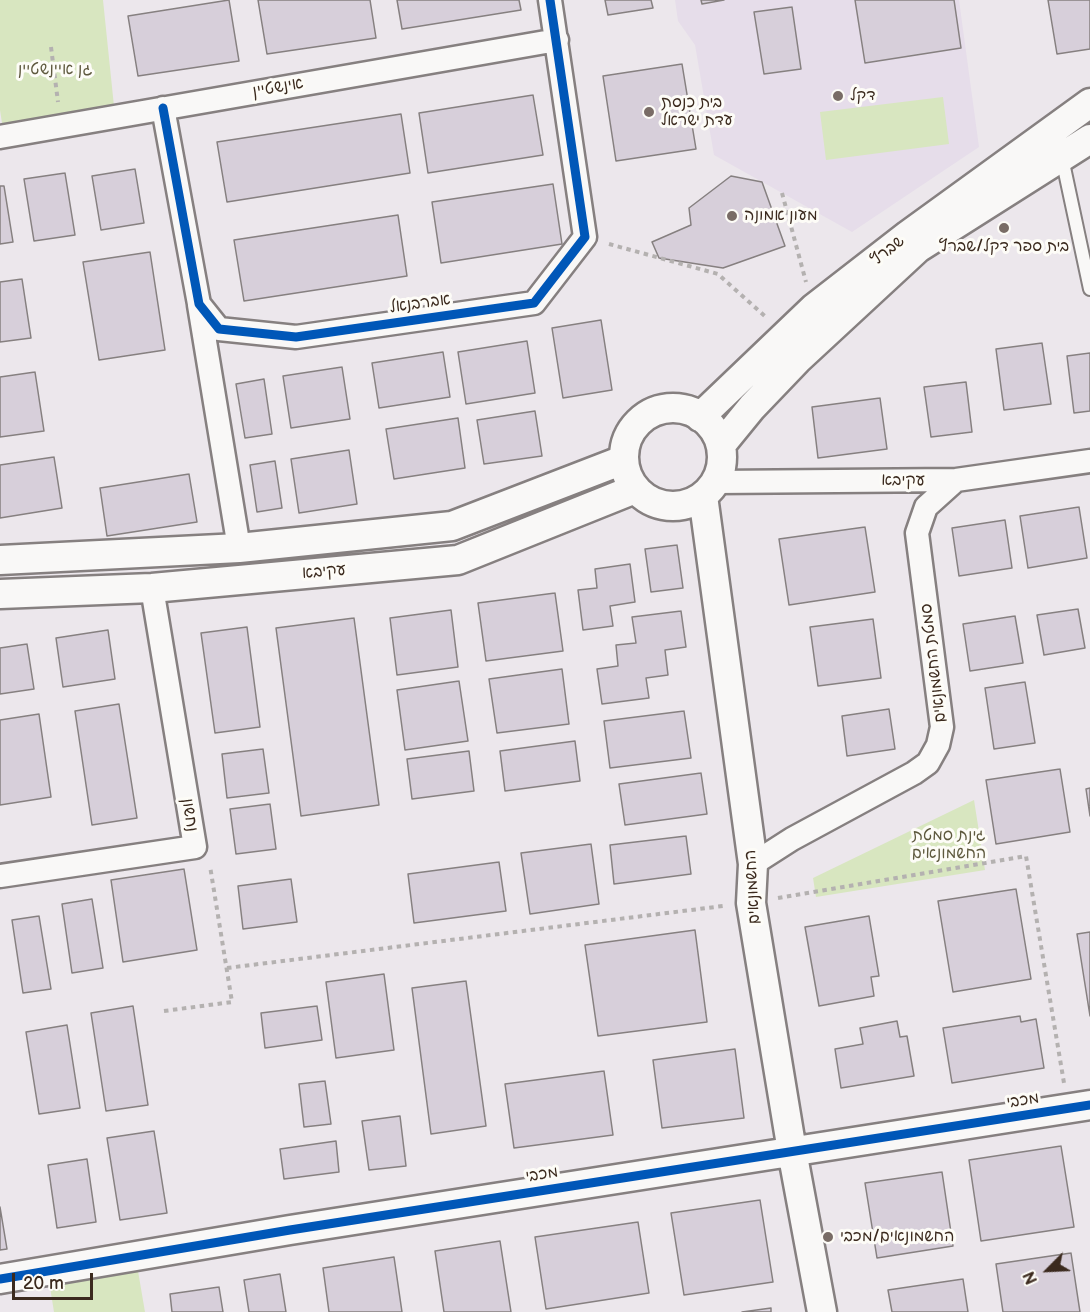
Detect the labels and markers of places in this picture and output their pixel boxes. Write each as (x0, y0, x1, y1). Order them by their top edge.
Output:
place label: דקל (850, 86, 876, 106)
marker: דקל (831, 89, 845, 103)
place label: בית כנסת עדת ישראל (661, 93, 733, 131)
marker: בית כנסת עדת ישראל (642, 105, 656, 119)
place label: מעון אמונה (744, 206, 818, 226)
marker: מעון אמונה (725, 209, 739, 223)
marker: בית ספר דקל/שברץ (997, 221, 1011, 235)
place label: בית ספר דקל/שברץ (939, 237, 1069, 257)
place label: החשמונאים/מכבי (840, 1227, 954, 1247)
marker: החשמונאים/מכבי (821, 1230, 835, 1244)

